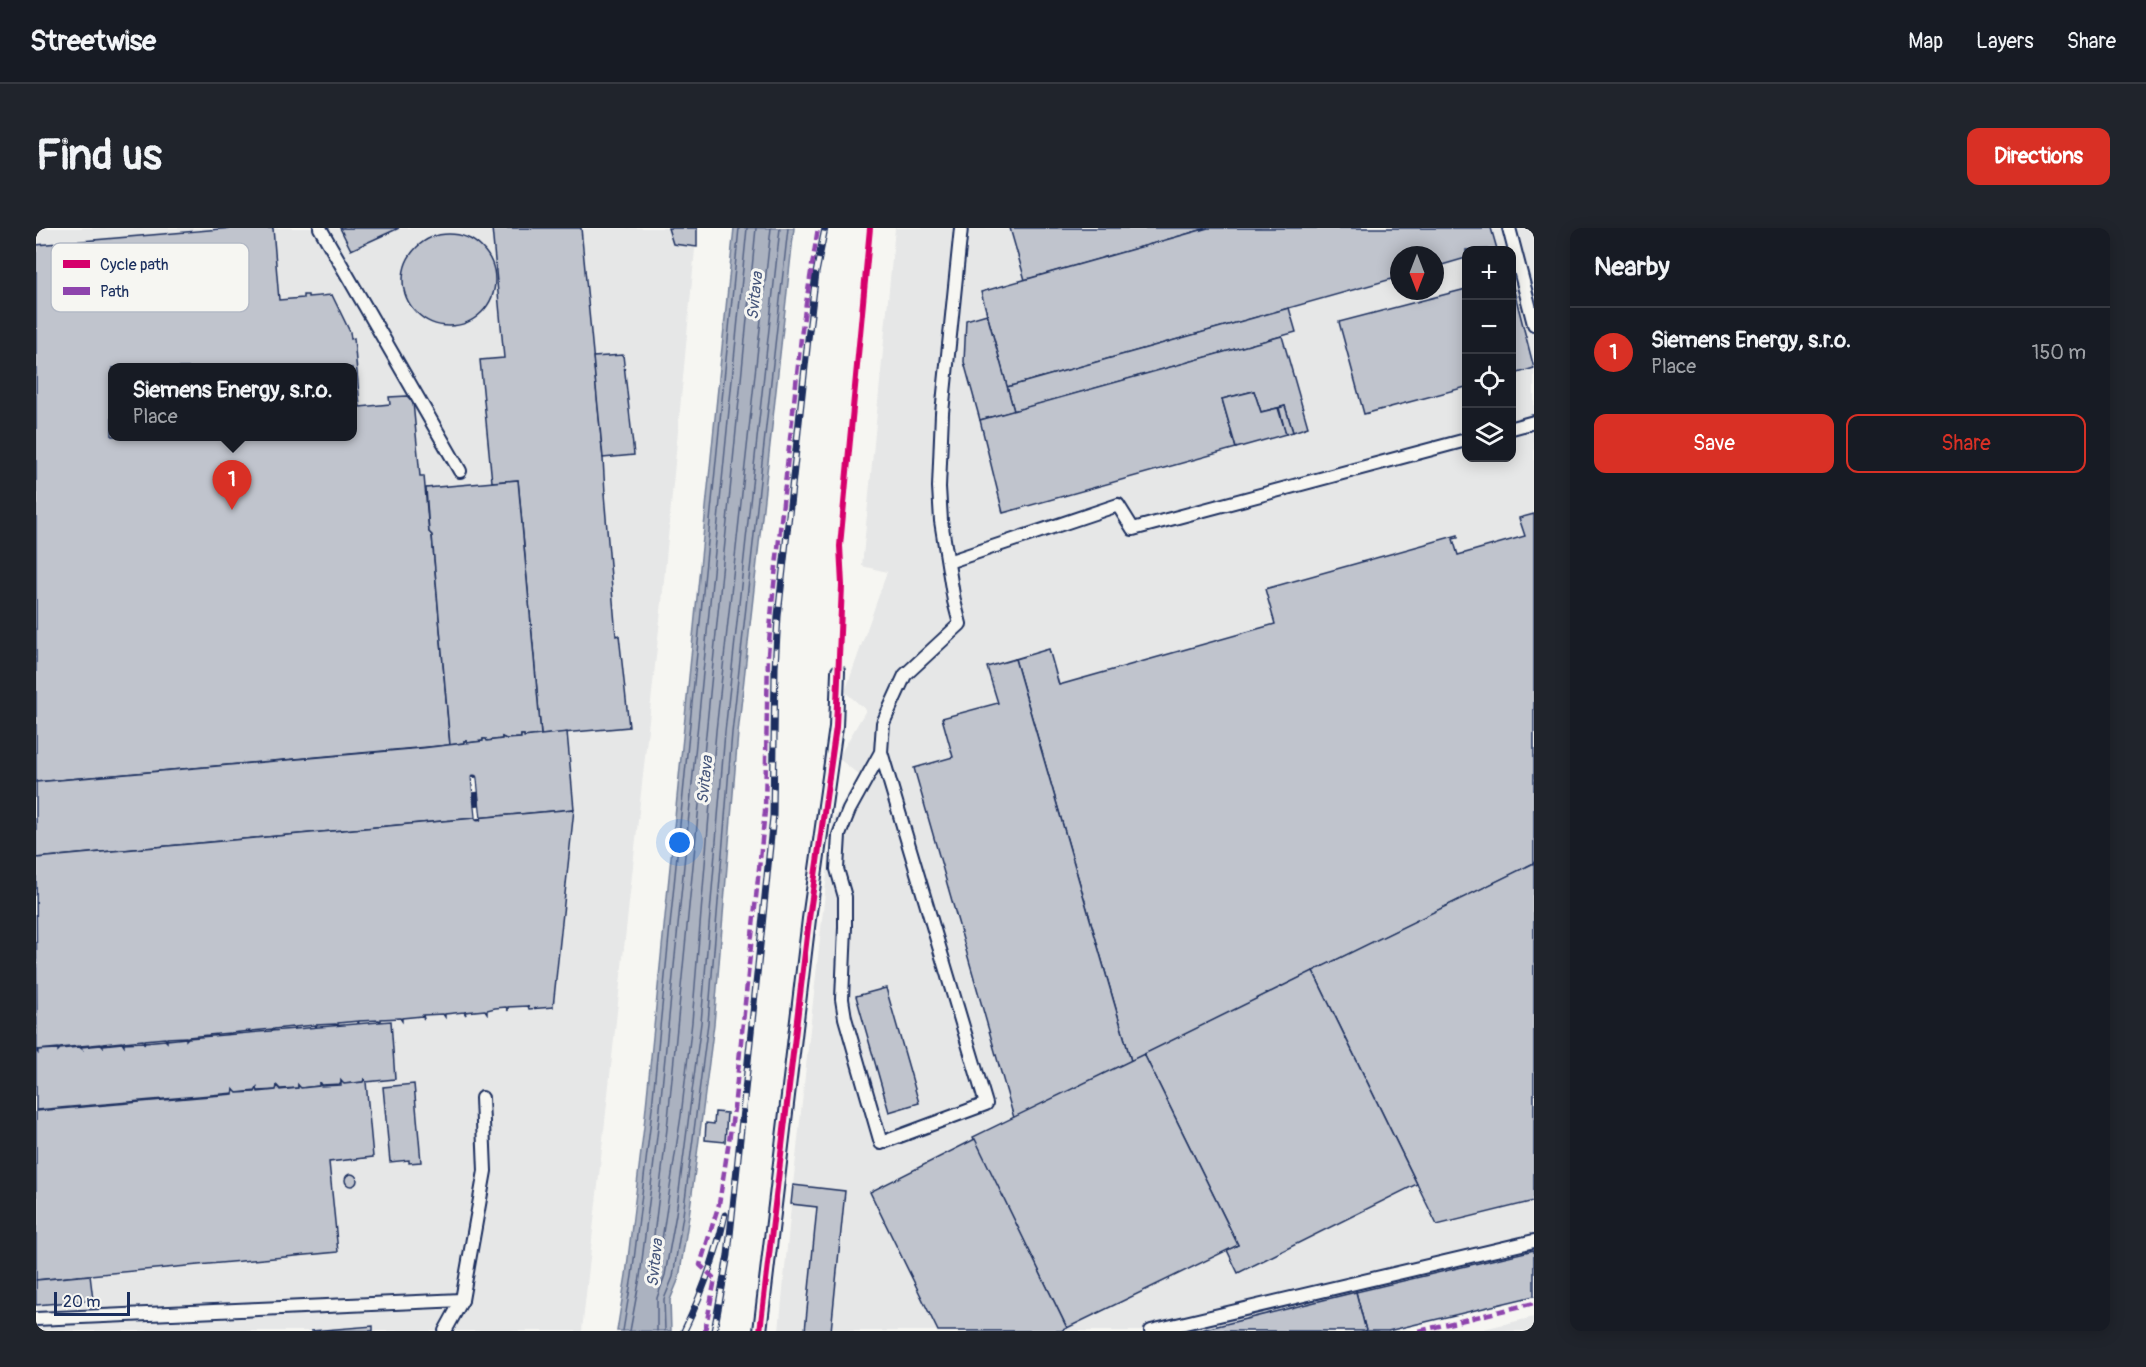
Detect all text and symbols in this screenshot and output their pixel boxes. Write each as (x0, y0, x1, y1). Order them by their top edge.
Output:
text: Streetwise (30, 24, 156, 59)
text: Map (1908, 28, 1943, 55)
text: Layers (1976, 28, 2034, 55)
text: Share (2067, 28, 2116, 55)
button: Directions (1967, 128, 2110, 185)
text: Find us (36, 130, 162, 182)
legend (51, 243, 249, 312)
north arrow (1390, 246, 1444, 300)
map controls (1462, 246, 1516, 462)
button: + (1462, 246, 1516, 300)
text: Nearby (1594, 251, 1670, 283)
text: Cycle path (100, 255, 168, 275)
water label: Svitava (743, 270, 768, 321)
text: Path (100, 282, 129, 302)
button: − (1462, 300, 1516, 354)
text: Siemens Energy, s.r.o. (1651, 326, 1851, 354)
text: 1 (1610, 340, 1617, 365)
text: 150 m (2032, 340, 2086, 365)
button: locate (1462, 354, 1516, 408)
text: Place (1651, 354, 1696, 379)
popup (108, 363, 357, 441)
text: Siemens Energy, s.r.o. (133, 376, 332, 404)
text: Place (133, 404, 178, 429)
button: layers (1462, 408, 1516, 462)
button: Save (1594, 414, 1834, 473)
button: Share (1846, 414, 2086, 473)
pin: 1 (212, 460, 252, 510)
water label: Svitava (693, 754, 718, 805)
your location (665, 828, 694, 857)
water label: Svitava (643, 1237, 668, 1288)
scale bar (54, 1289, 130, 1316)
text: 20 m (63, 1292, 101, 1312)

